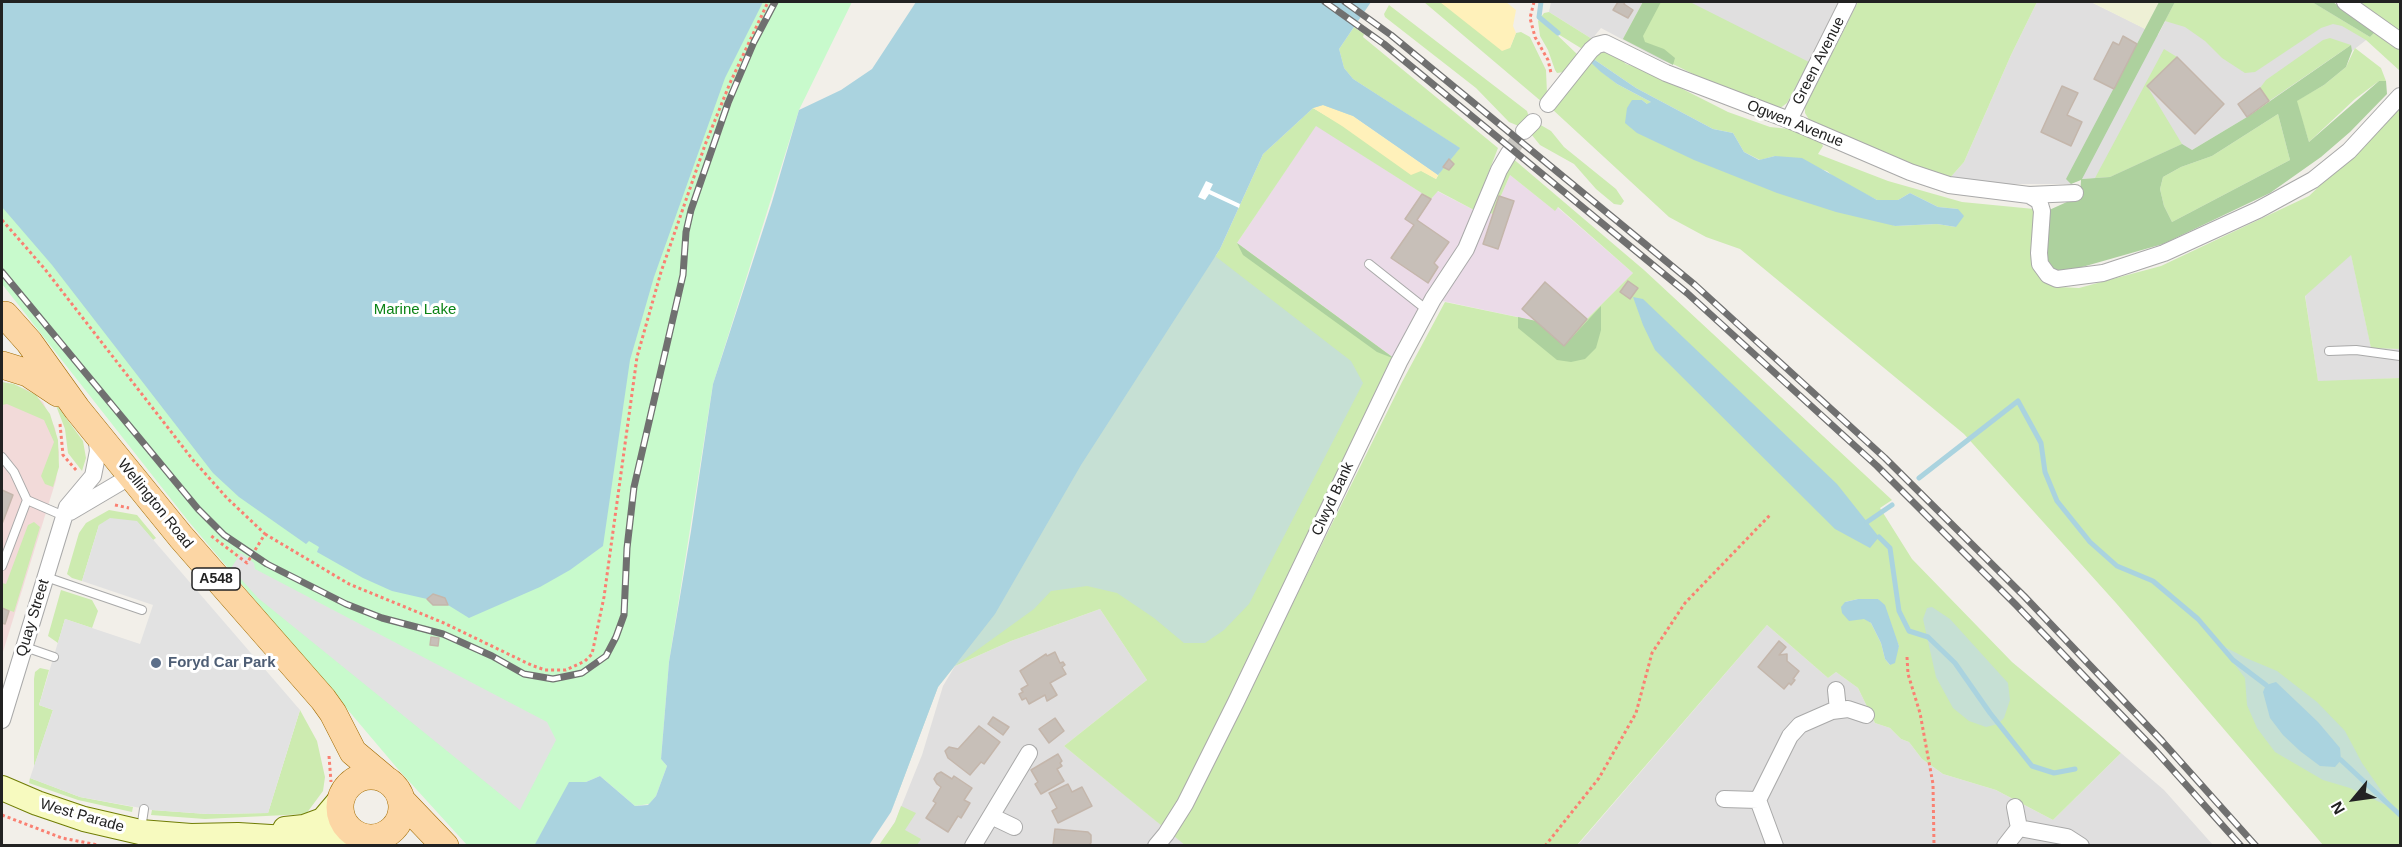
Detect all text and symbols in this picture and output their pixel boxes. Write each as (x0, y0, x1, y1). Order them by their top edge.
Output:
street label: Green Avenue (1789, 14, 1849, 108)
street label: Ogwen Avenue (1744, 96, 1846, 152)
park label: Marine Lake (374, 301, 456, 319)
street label: Wellington Road (113, 456, 197, 552)
street label: Clwyd Bank (1308, 459, 1358, 539)
road number: A548 (192, 568, 240, 590)
street label: Quay Street (13, 577, 53, 659)
place label: Foryd Car Park (168, 654, 276, 672)
marker: Foryd Car Park (149, 656, 163, 670)
north arrow (2324, 769, 2384, 829)
street label: West Parade (38, 795, 126, 837)
text: N (2328, 799, 2348, 817)

